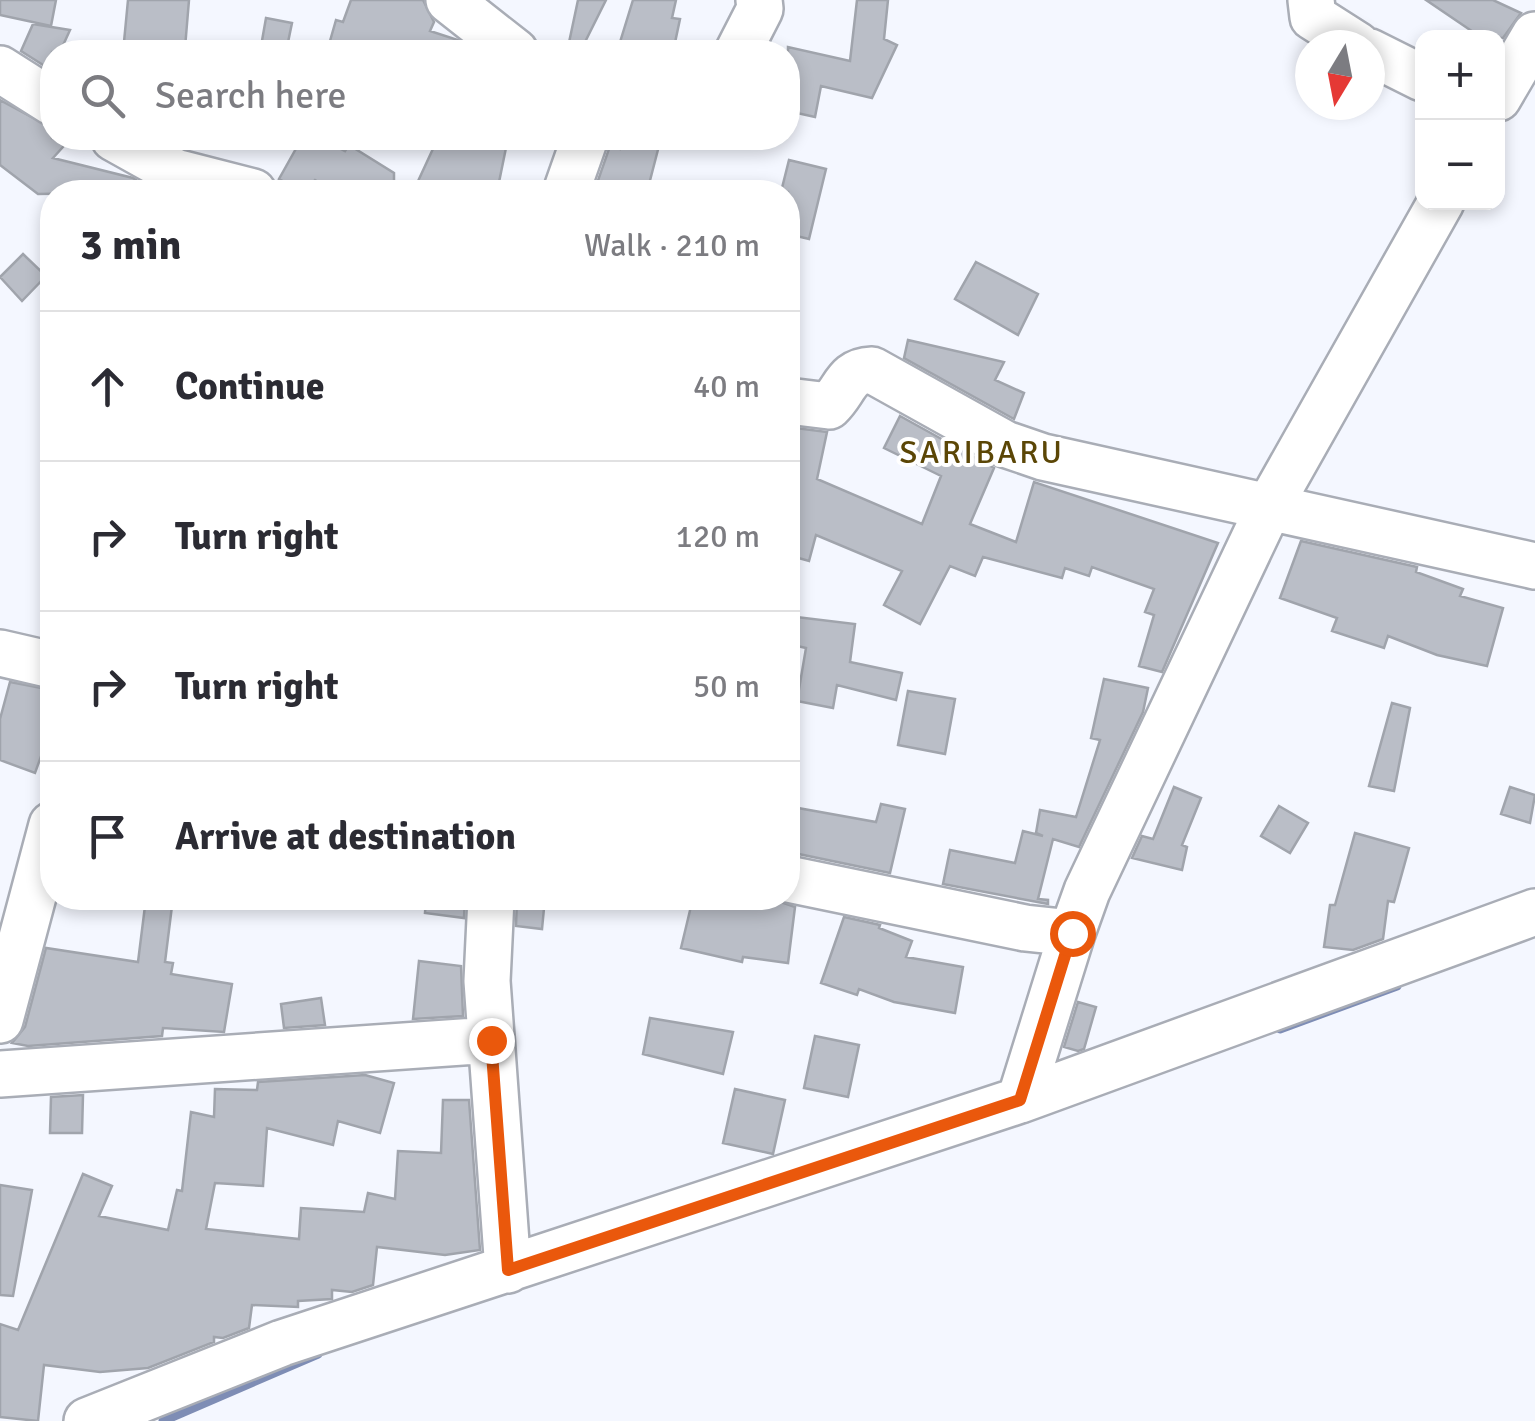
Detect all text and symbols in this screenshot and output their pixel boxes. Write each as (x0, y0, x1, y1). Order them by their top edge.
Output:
north arrow (1295, 30, 1385, 120)
map controls (1415, 30, 1505, 210)
button: + (1415, 30, 1505, 120)
search box (40, 40, 800, 150)
icon: search (75, 68, 130, 123)
text: Search here (155, 72, 347, 119)
button: − (1415, 120, 1505, 210)
text: 3 min (80, 220, 181, 271)
text: Walk · 210 m (584, 226, 760, 265)
icon: ahead (80, 359, 135, 414)
text: Continue (175, 363, 325, 410)
text: 40 m (693, 367, 760, 406)
district label: SARIBARU (899, 433, 1065, 472)
icon: right (80, 509, 135, 564)
text: Turn right (175, 513, 339, 560)
text: 120 m (676, 517, 760, 556)
icon: right (80, 659, 135, 714)
text: Turn right (175, 663, 339, 710)
text: 50 m (693, 667, 760, 706)
icon: arrive (80, 809, 135, 864)
text: Arrive at destination (175, 813, 516, 860)
route start (1050, 911, 1096, 957)
route end (469, 1018, 515, 1064)

